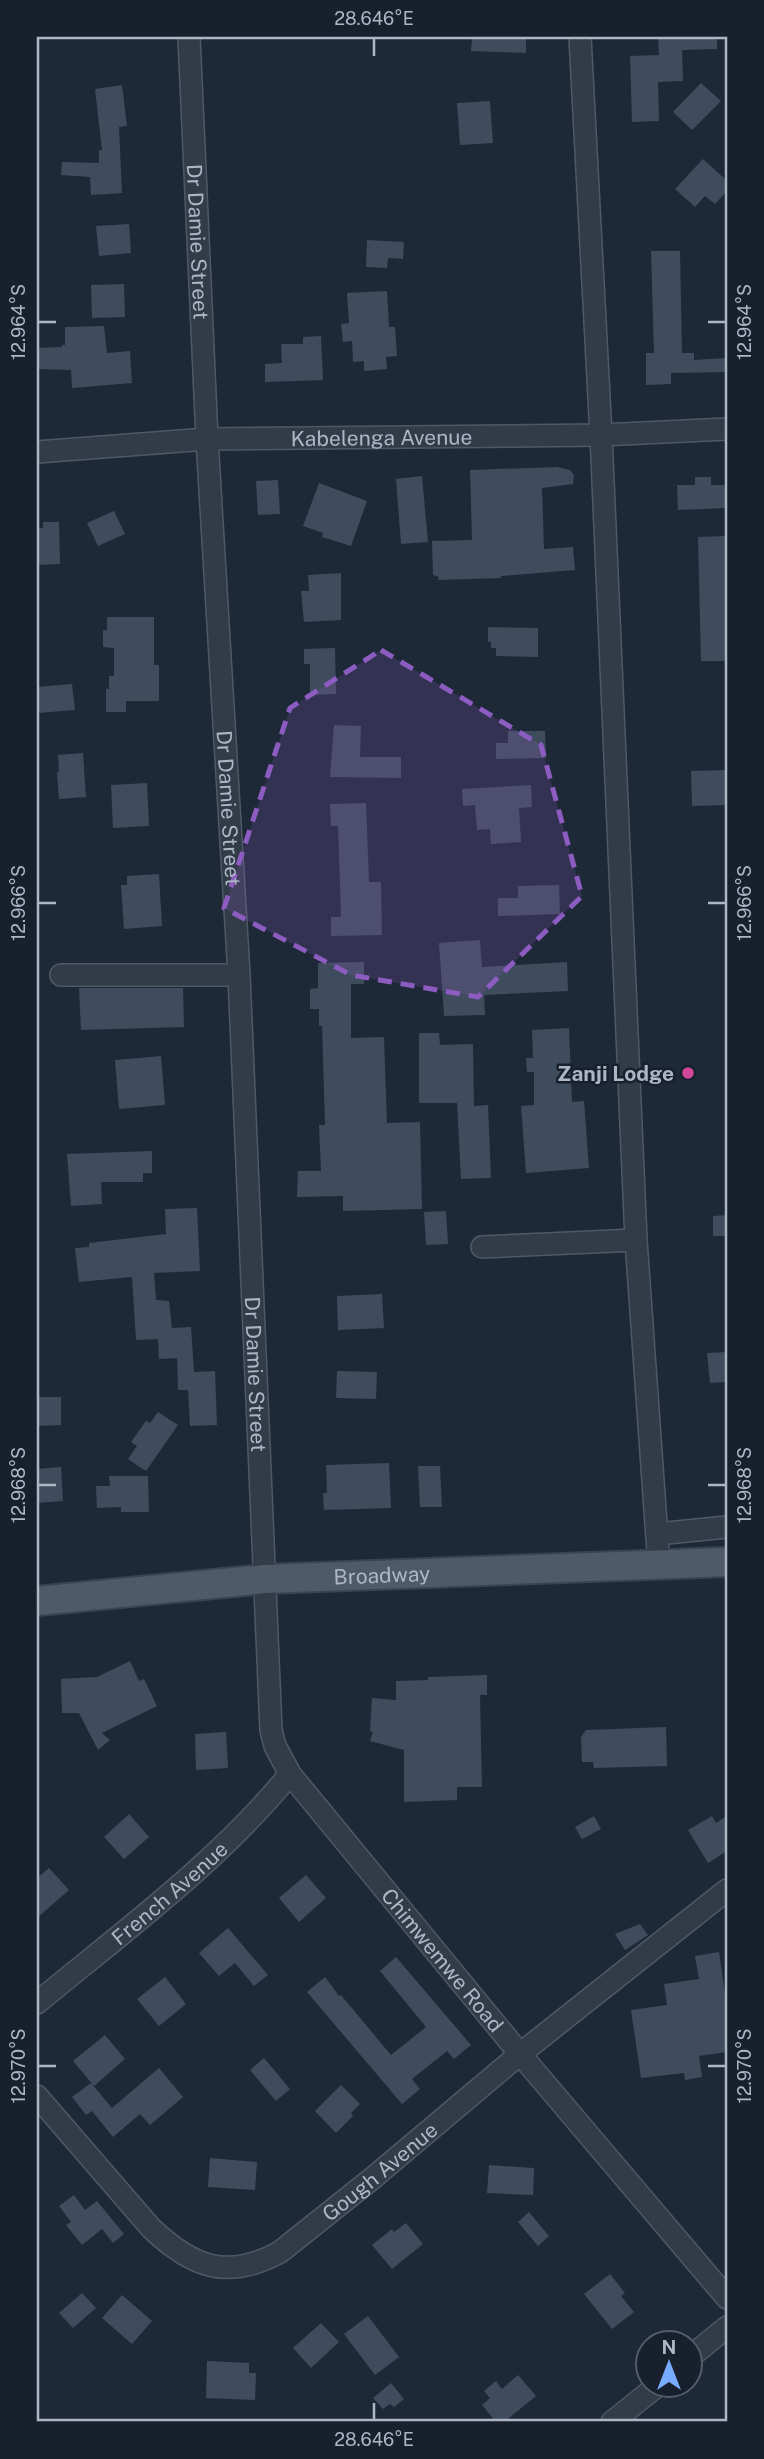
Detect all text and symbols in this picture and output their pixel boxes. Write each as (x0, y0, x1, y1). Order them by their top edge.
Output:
text: 28.646°E (334, 8, 414, 29)
street label: Dr Damie Street (182, 163, 214, 320)
text: 12.964°S (8, 284, 29, 360)
text: 12.964°S (734, 284, 755, 360)
street label: Kabelenga Avenue (290, 424, 473, 451)
street label: Dr Damie Street (212, 729, 246, 886)
text: 12.966°S (8, 865, 29, 941)
text: 12.966°S (734, 865, 755, 941)
place label: Zanji Lodge (557, 1061, 674, 1086)
marker: Zanji Lodge (680, 1065, 696, 1081)
street label: Dr Damie Street (240, 1296, 272, 1453)
text: 12.968°S (8, 1447, 29, 1523)
text: 12.968°S (734, 1447, 755, 1523)
street label: Broadway (333, 1560, 431, 1589)
street label: French Avenue (106, 1836, 232, 1950)
street label: Chimwemwe Road (376, 1883, 509, 2037)
text: 12.970°S (8, 2029, 29, 2103)
text: 12.970°S (734, 2029, 755, 2103)
street label: Gough Avenue (317, 2117, 442, 2226)
north arrow (634, 2330, 704, 2400)
text: N (662, 2336, 676, 2358)
text: 28.646°E (334, 2429, 414, 2450)

